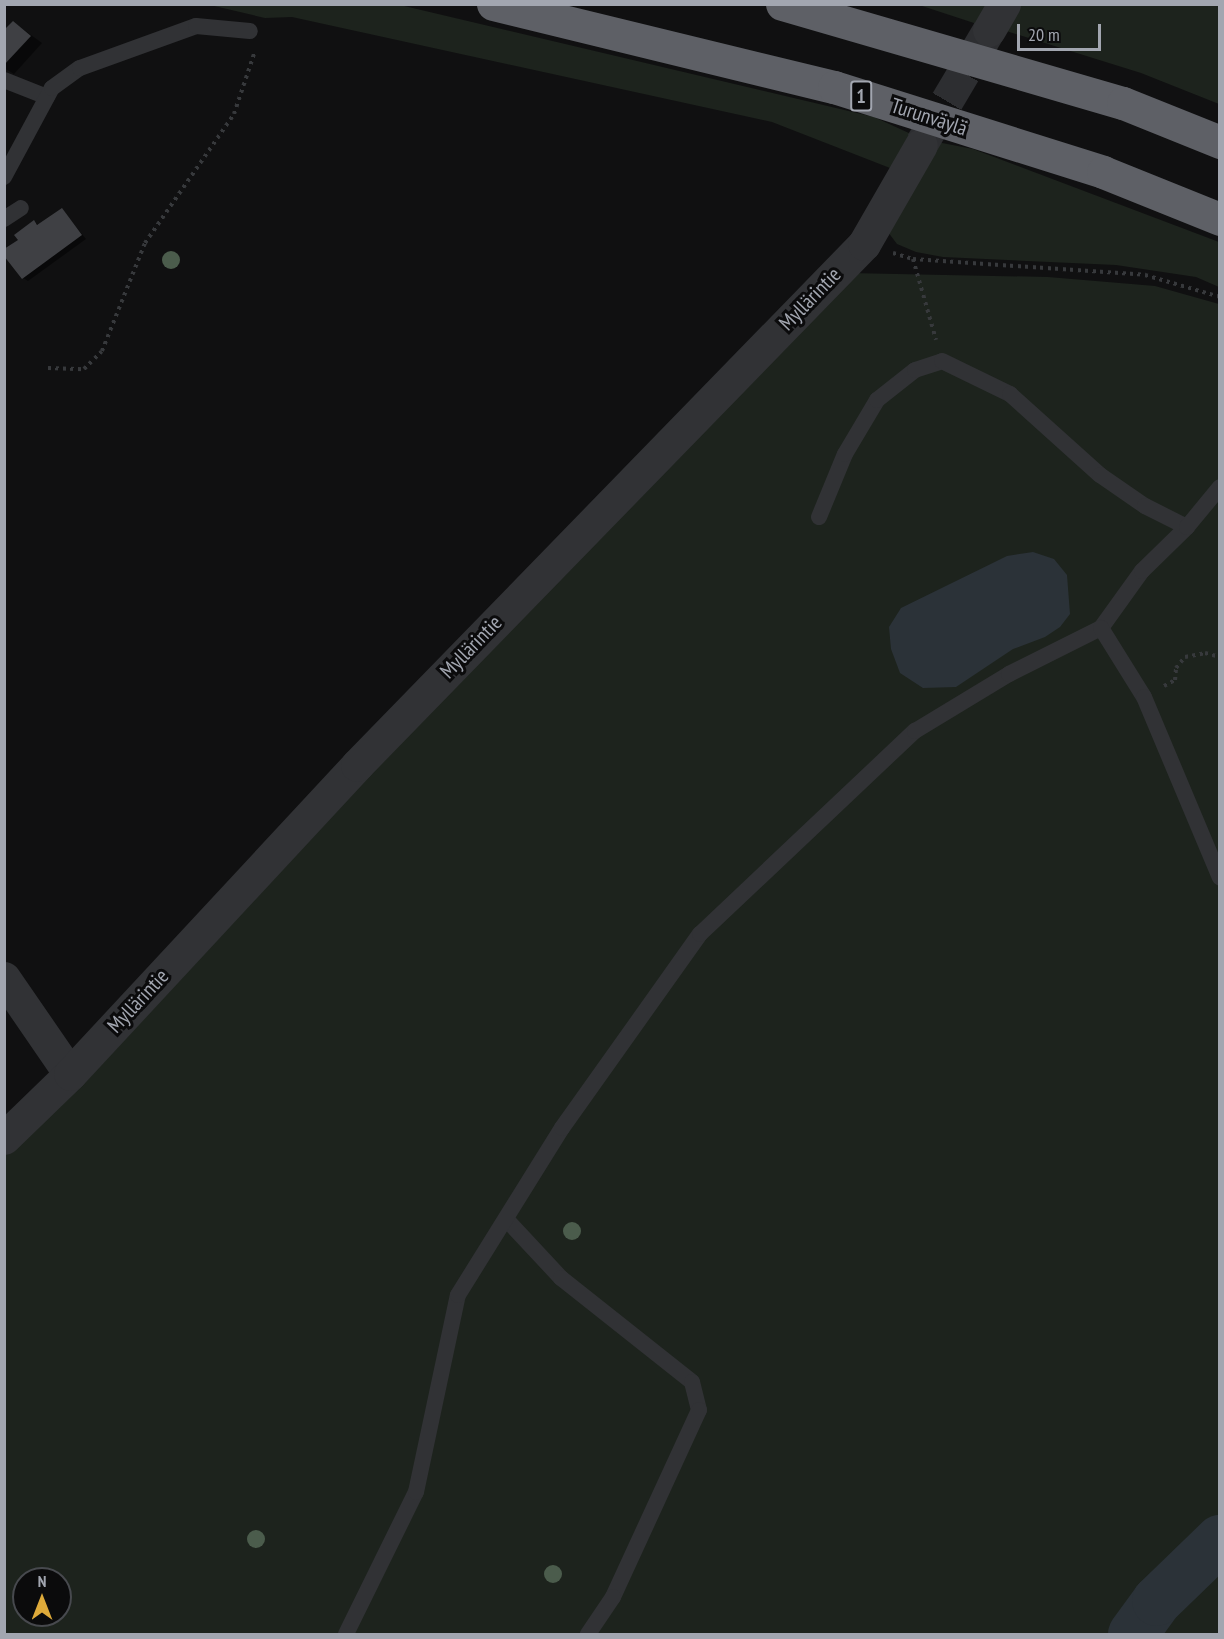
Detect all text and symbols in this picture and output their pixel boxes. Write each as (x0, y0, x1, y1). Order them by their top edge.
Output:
scale bar (1020, 12, 1104, 50)
text: 20 m (1028, 23, 1060, 46)
road number: 1 (849, 79, 873, 113)
street label: Turunväylä (888, 93, 970, 141)
street label: Myllärintie (774, 262, 846, 336)
street label: Myllärintie (435, 610, 507, 684)
street label: Myllärintie (102, 964, 174, 1038)
north arrow (12, 1567, 72, 1627)
text: N (38, 1571, 46, 1591)

